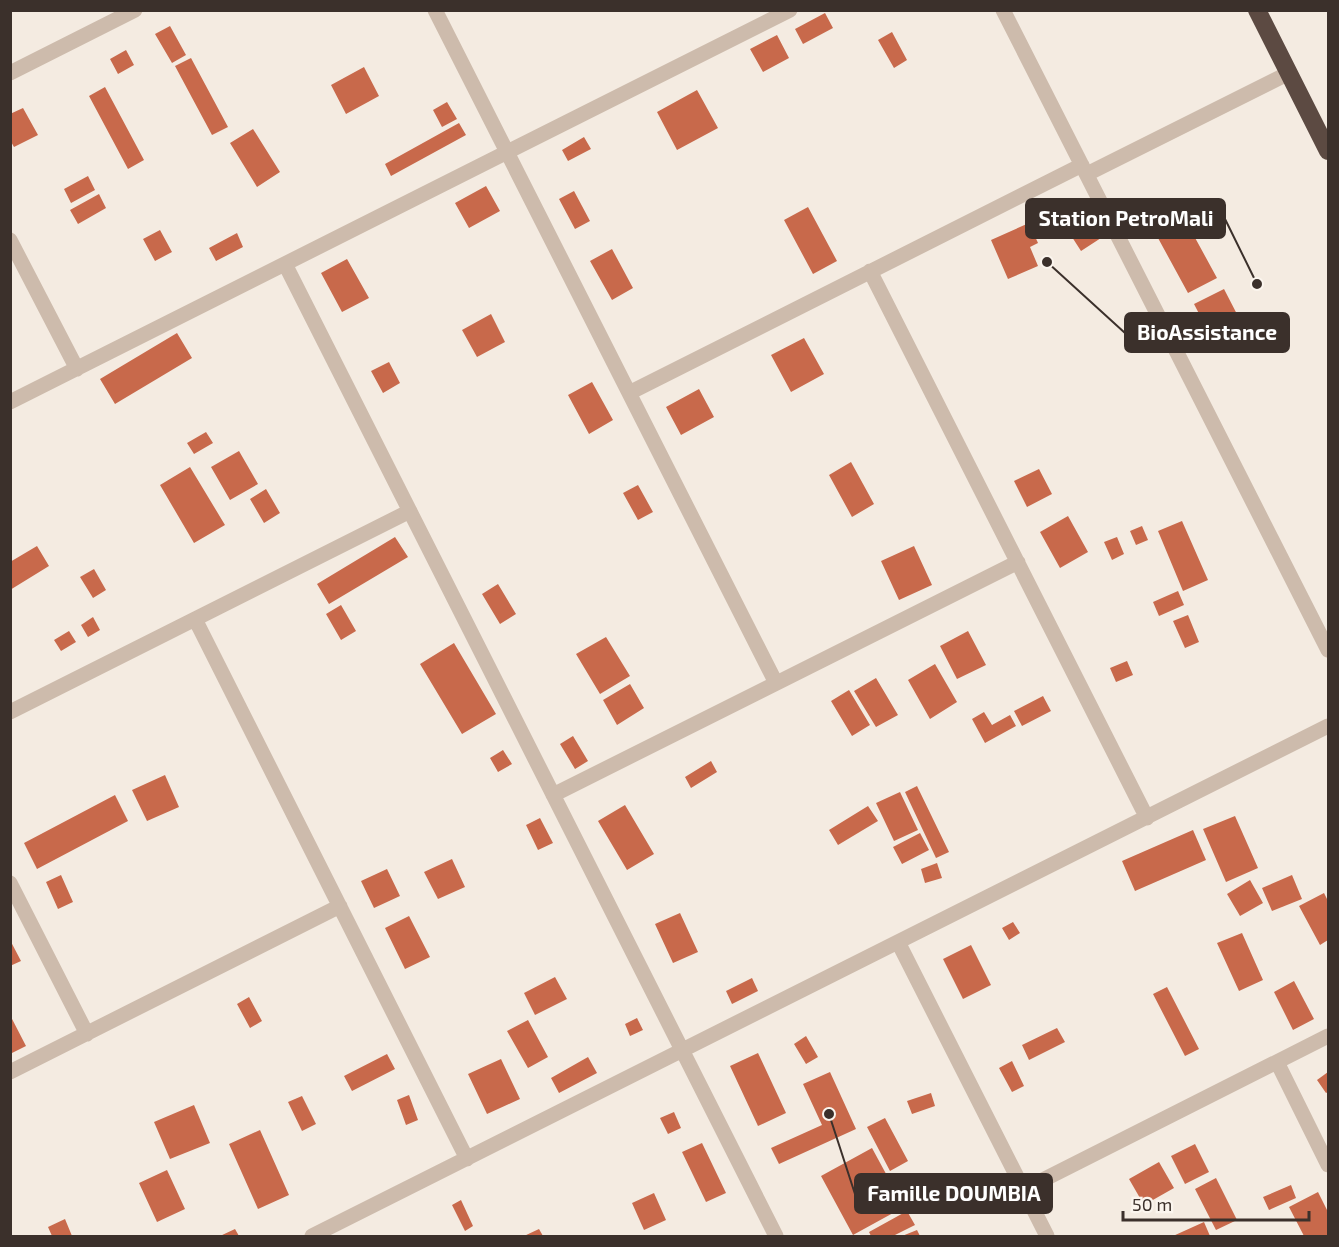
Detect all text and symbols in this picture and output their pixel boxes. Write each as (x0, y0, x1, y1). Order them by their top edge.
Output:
callout: Station PetroMali (1026, 199, 1225, 238)
text: Station PetroMali (1038, 205, 1214, 230)
callout: BioAssistance (1125, 313, 1289, 352)
text: BioAssistance (1137, 319, 1277, 344)
callout: Famille DOUMBIA (855, 1174, 1052, 1213)
text: Famille DOUMBIA (867, 1180, 1041, 1205)
scale bar (1123, 1184, 1309, 1222)
text: 50 m (1132, 1193, 1172, 1215)

